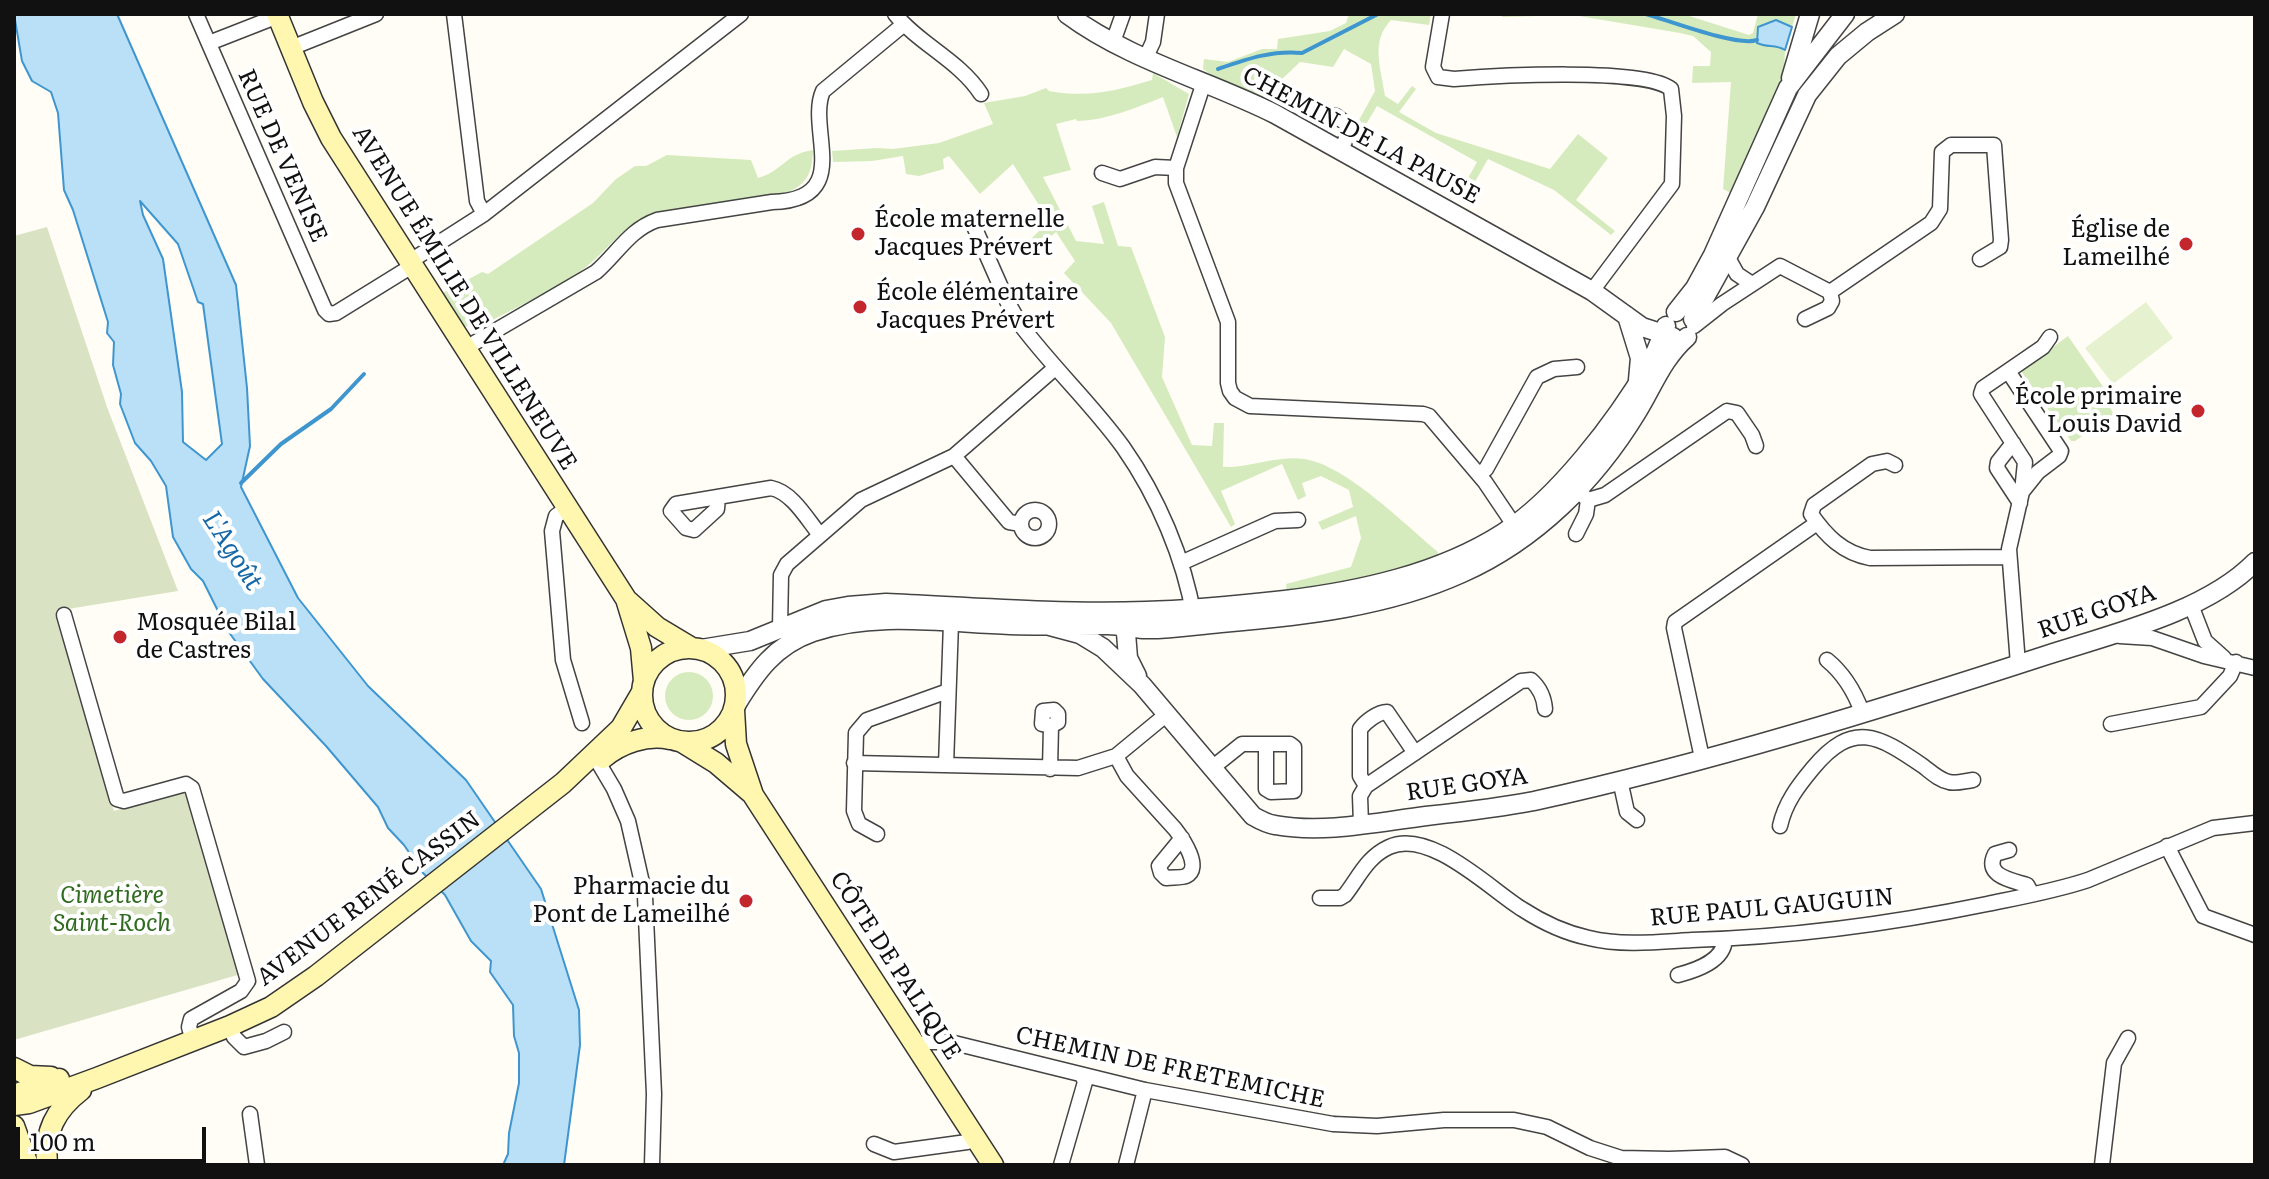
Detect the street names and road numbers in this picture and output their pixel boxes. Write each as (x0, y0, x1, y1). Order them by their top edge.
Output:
street label: CHEMIN DE LA PAUSE (1237, 61, 1485, 211)
street label: RUE DE VENISE (231, 65, 333, 247)
street label: AVENUE ÉMILIE DE VILLENEUVE (346, 120, 582, 476)
street label: RUE GOYA (2034, 578, 2160, 646)
street label: RUE GOYA (1404, 762, 1530, 808)
street label: AVENUE RENÉ CASSIN (251, 805, 487, 993)
street label: CÔTE DE PALIQUE (823, 866, 967, 1066)
street label: RUE PAUL GAUGUIN (1649, 883, 1895, 933)
street label: CHEMIN DE FRETEMICHE (1013, 1021, 1327, 1115)

